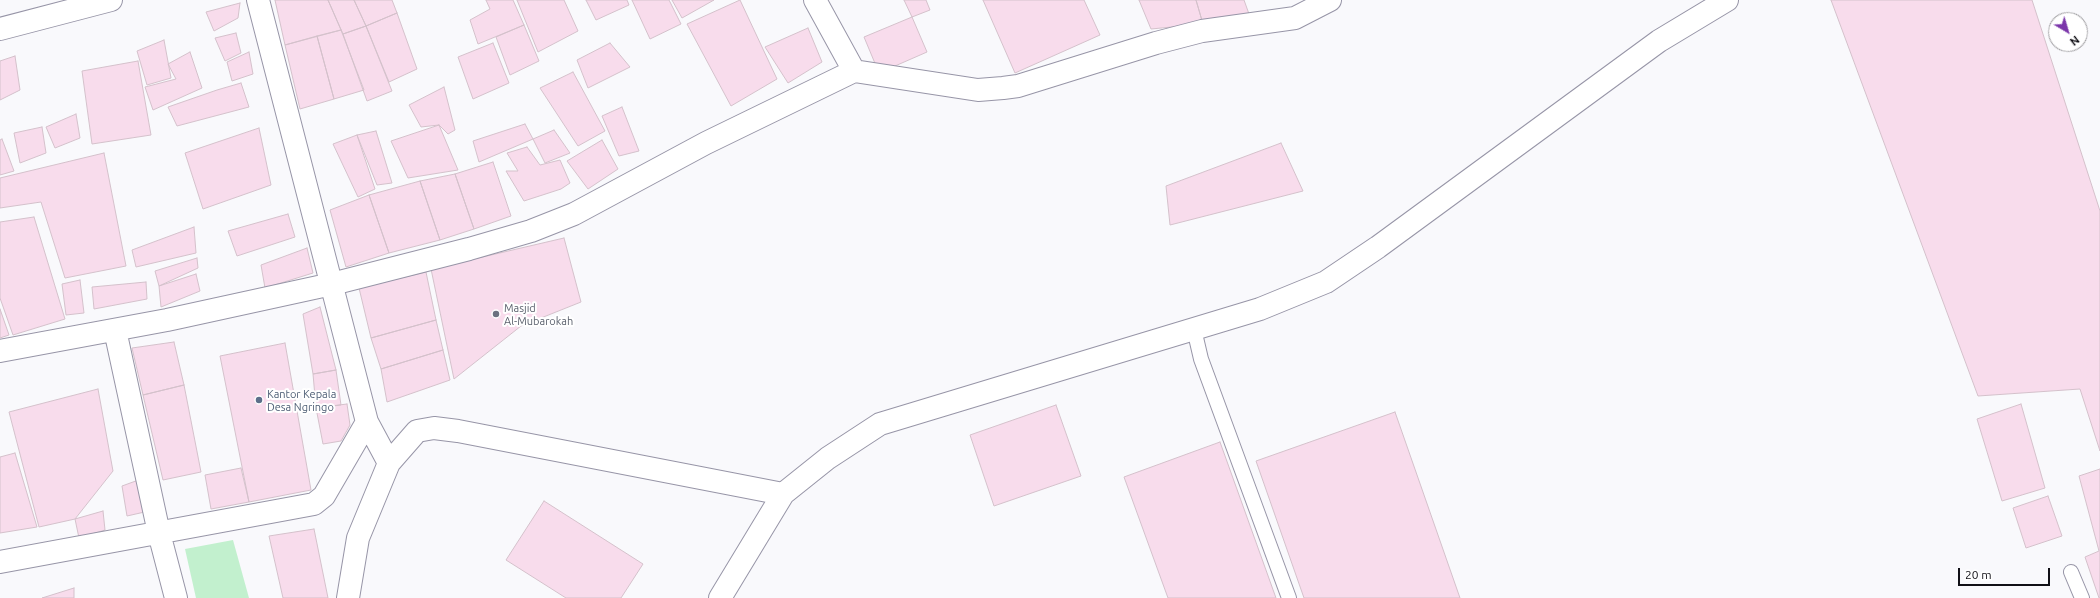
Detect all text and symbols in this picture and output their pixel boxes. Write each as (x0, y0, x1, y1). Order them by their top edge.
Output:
north arrow (2048, 12, 2088, 52)
text: N (2068, 33, 2082, 48)
place label: Masjid Al-Mubarokah (504, 301, 573, 327)
marker: Masjid Al-Mubarokah (491, 309, 501, 319)
place label: Kantor Kepala Desa Ngringo (267, 387, 336, 413)
marker: Kantor Kepala Desa Ngringo (254, 395, 264, 405)
scale bar (1960, 560, 2052, 586)
text: 20 m (1965, 568, 1992, 581)

